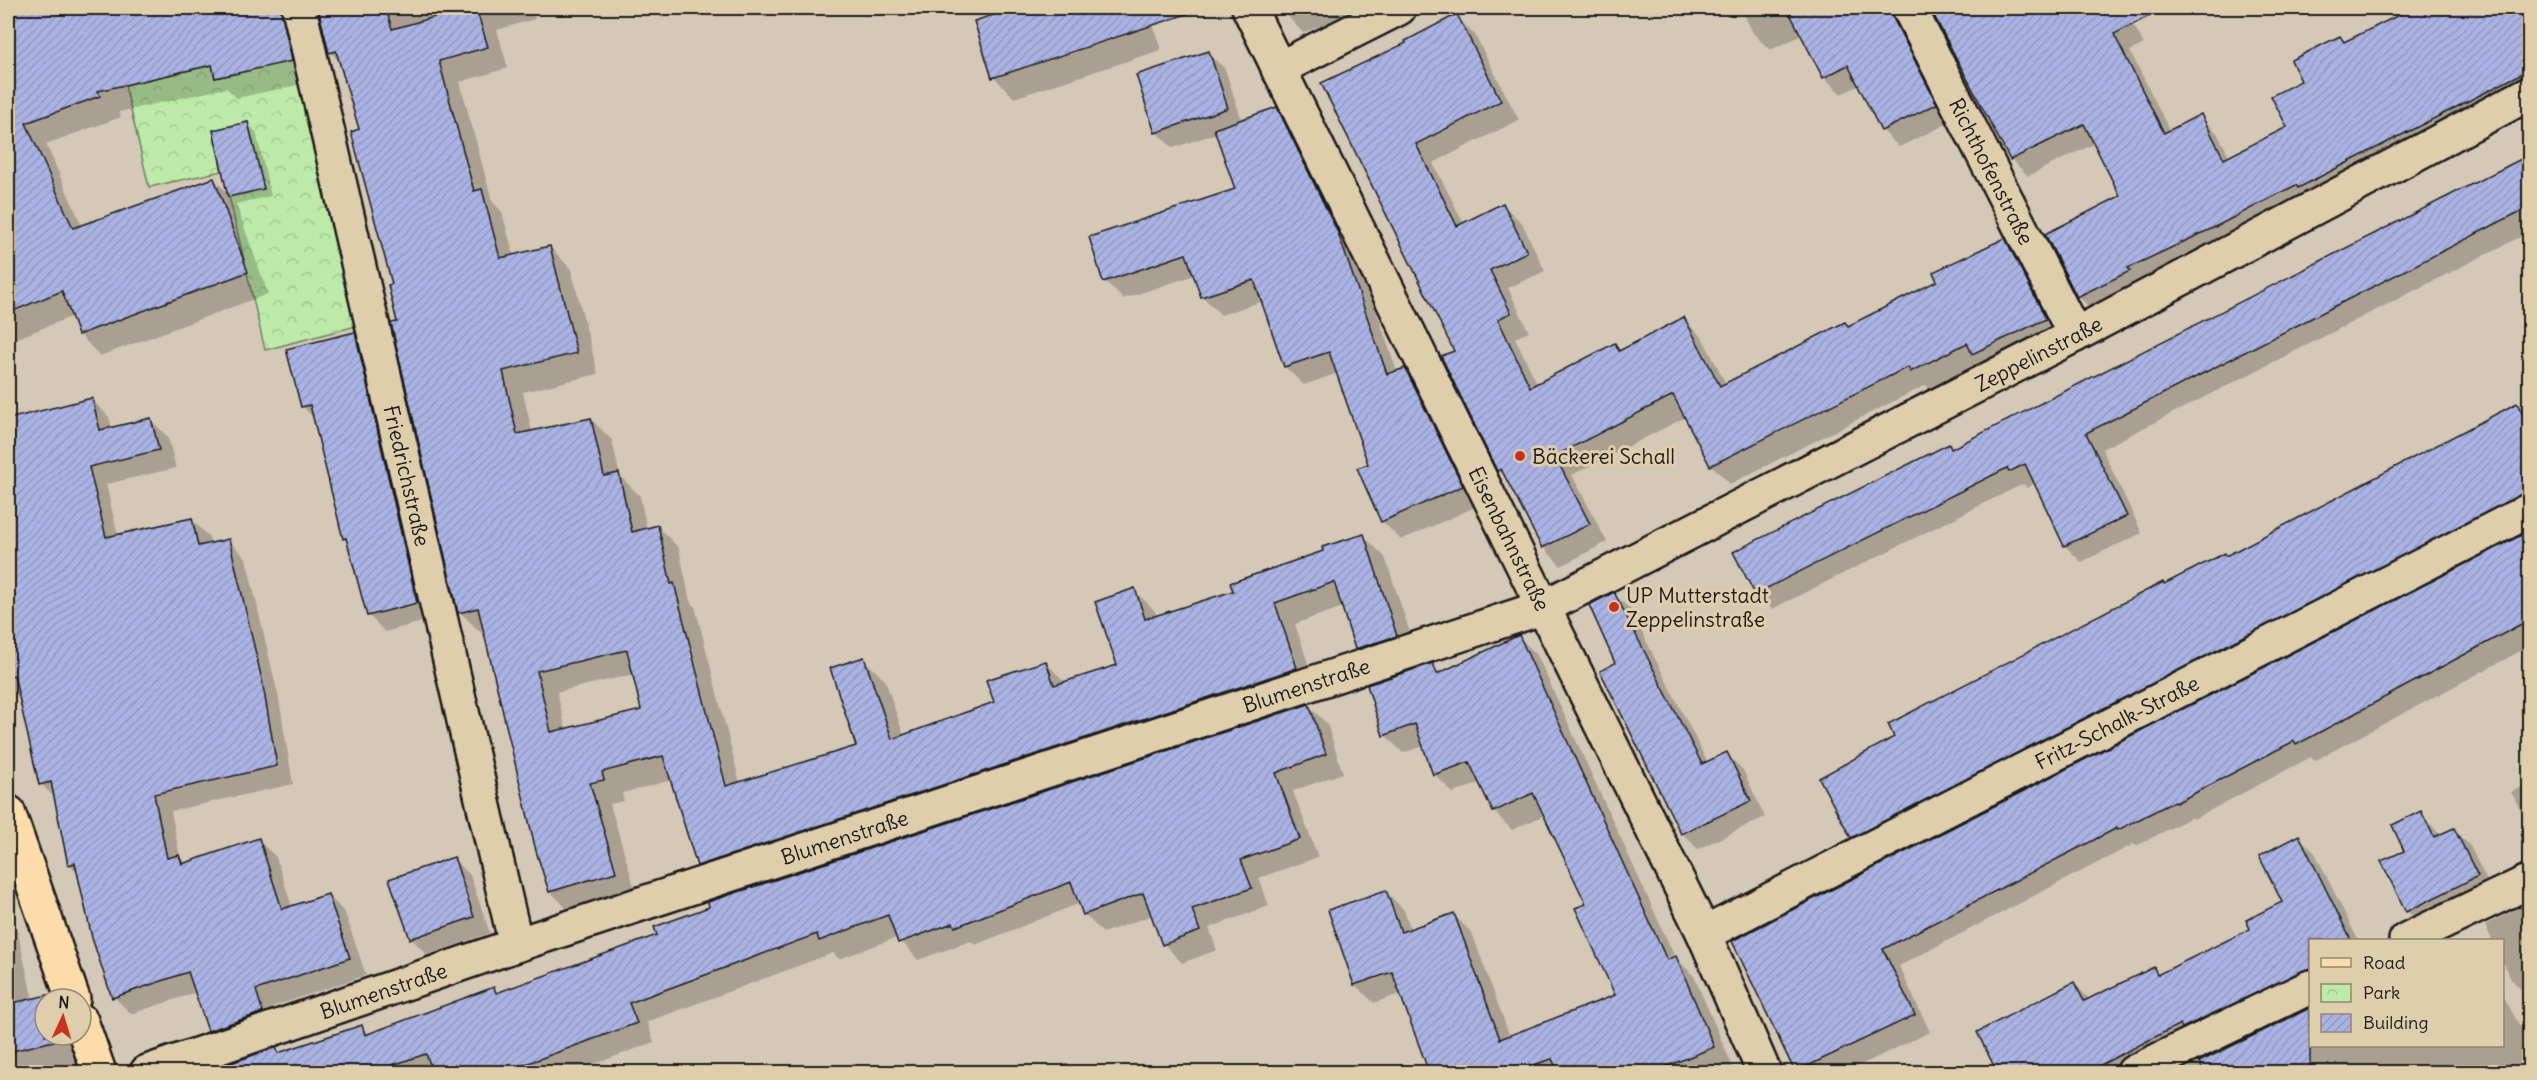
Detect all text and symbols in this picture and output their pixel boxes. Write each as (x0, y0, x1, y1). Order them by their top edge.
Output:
street label: Richthofenstraße (1943, 93, 2040, 249)
street label: Zeppelinstraße (1970, 310, 2107, 397)
street label: Friedrichstraße (378, 402, 437, 549)
place label: Bäckerei Schall (1532, 443, 1675, 470)
marker: Bäckerei Schall (1513, 449, 1527, 463)
street label: Eisenbahnstraße (1463, 462, 1557, 615)
place label: UP Mutterstadt Zeppelinstraße (1626, 582, 1769, 633)
marker: UP Mutterstadt Zeppelinstraße (1607, 600, 1621, 614)
street label: Blumenstraße (1239, 652, 1373, 719)
street label: Fritz-Schalk-Straße (2030, 669, 2203, 775)
street label: Blumenstraße (777, 803, 912, 871)
legend (2309, 939, 2504, 1047)
text: Road (2363, 951, 2406, 974)
street label: Blumenstraße (316, 956, 450, 1025)
text: Park (2363, 981, 2400, 1004)
north arrow (33, 987, 93, 1047)
text: N (58, 992, 70, 1012)
text: Building (2363, 1011, 2428, 1034)

